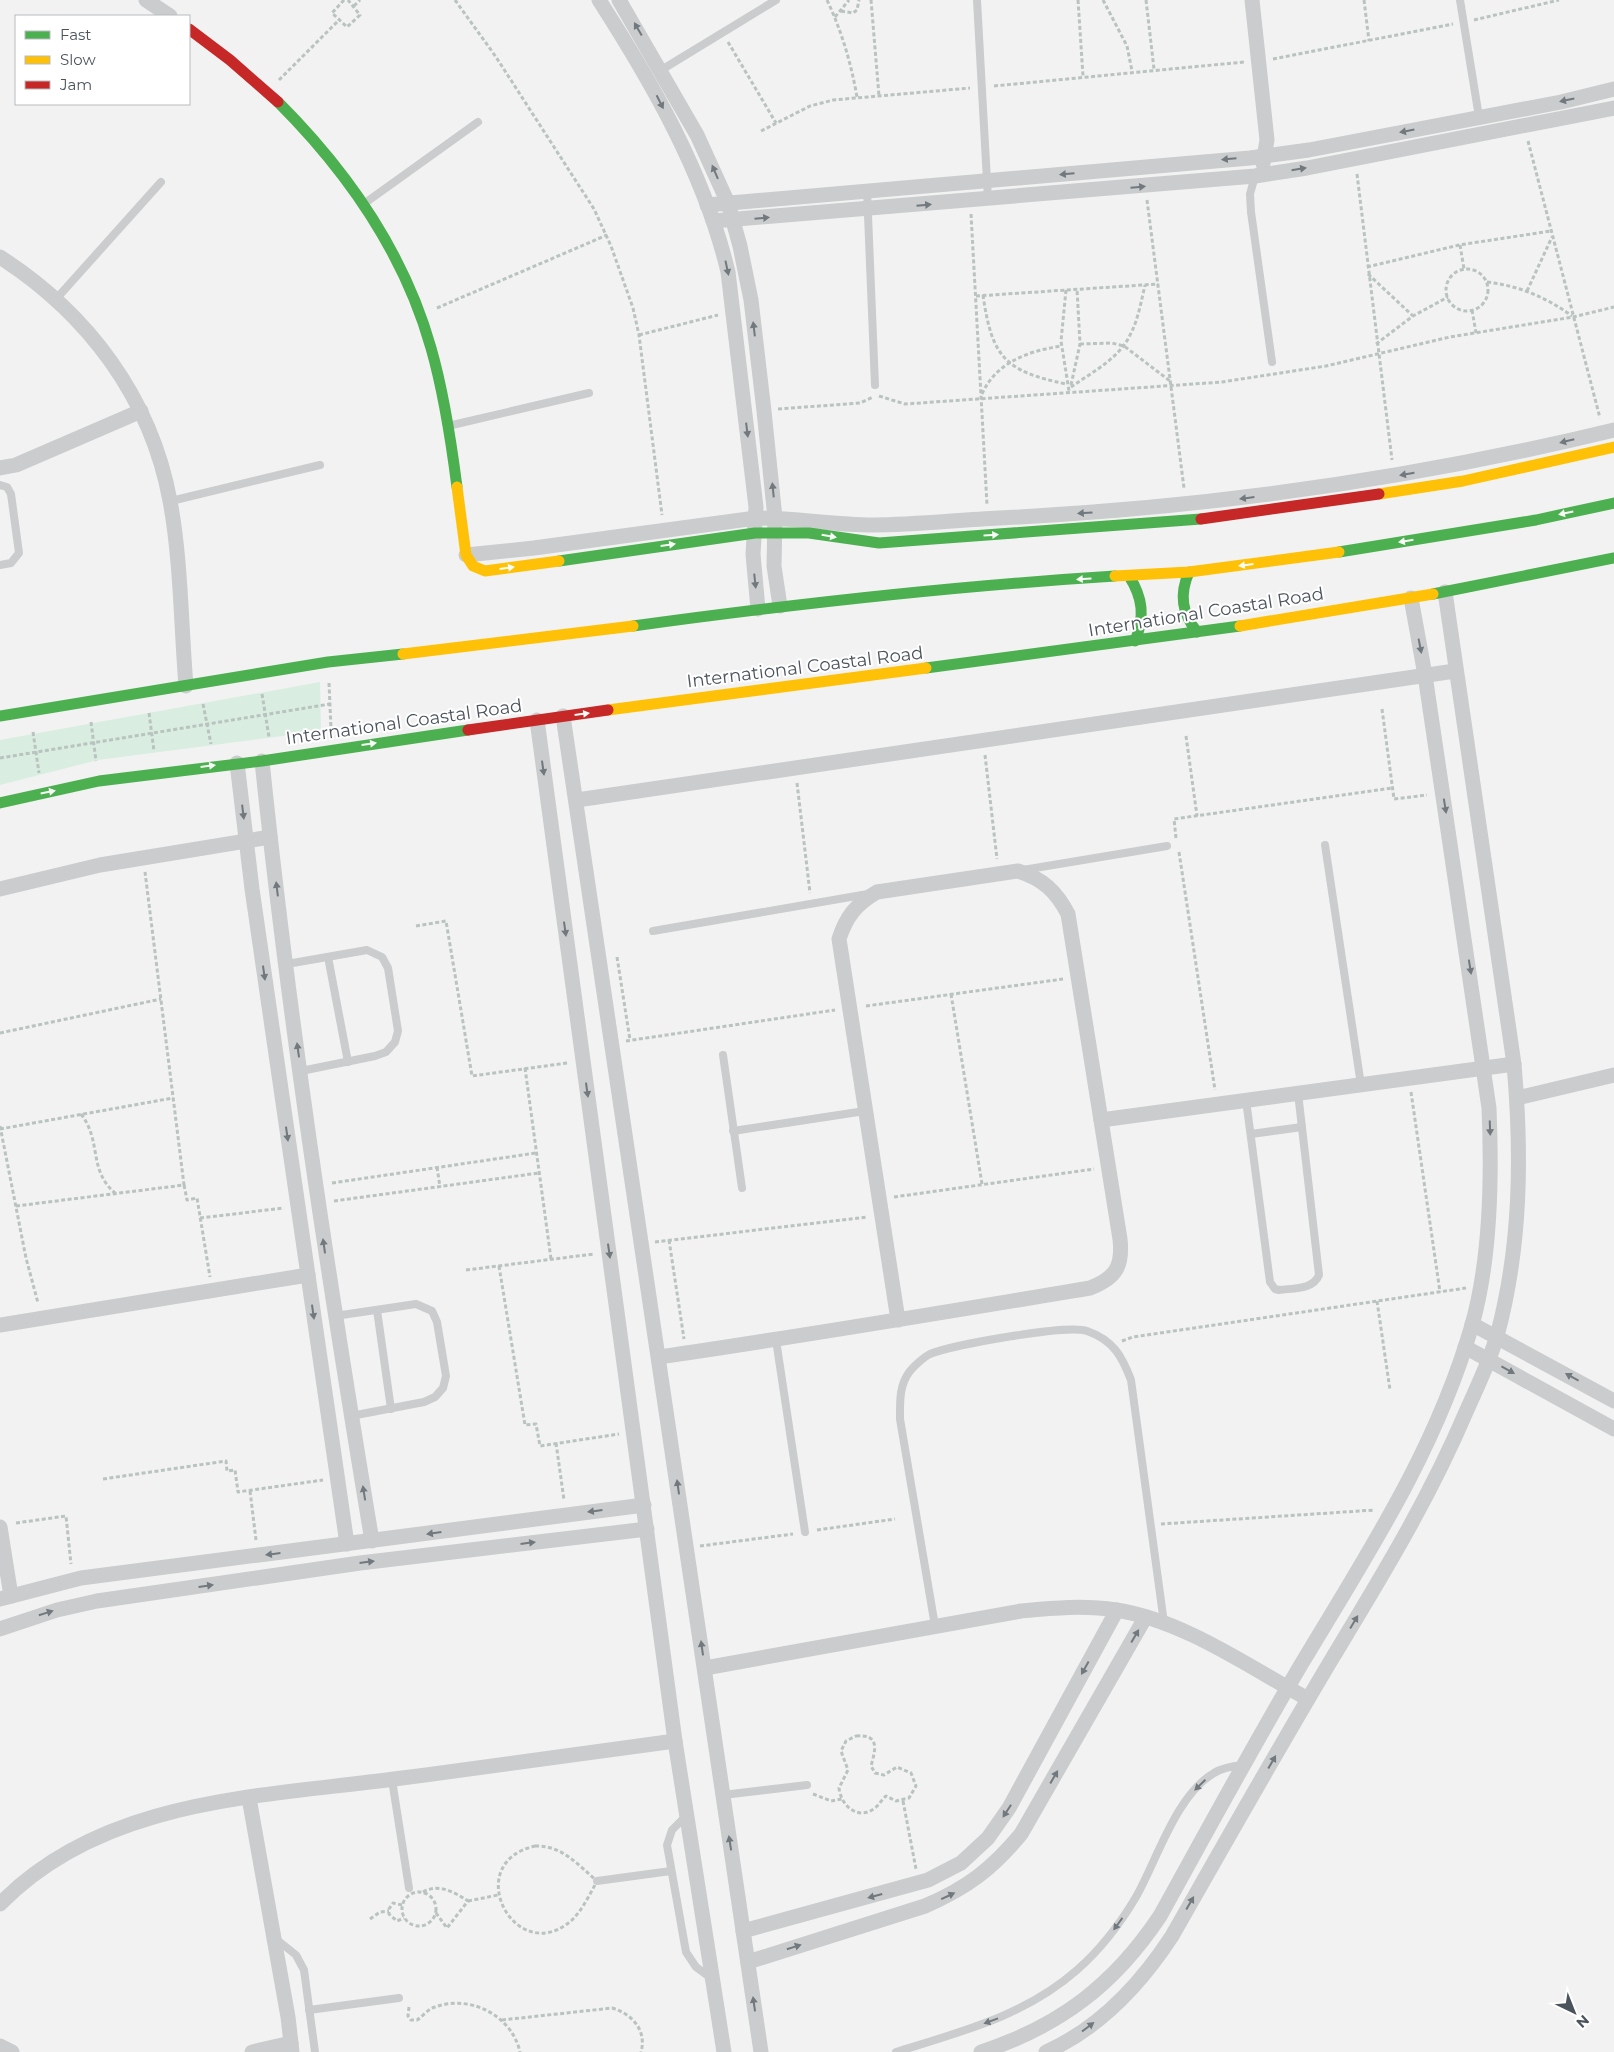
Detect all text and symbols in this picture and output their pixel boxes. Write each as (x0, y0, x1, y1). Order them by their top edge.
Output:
legend (15, 15, 190, 105)
one-way arrow (633, 23, 642, 36)
text: Fast (60, 25, 91, 44)
text: Slow (60, 50, 96, 69)
text: Jam (59, 75, 92, 94)
one-way arrow (656, 95, 664, 109)
one-way arrow (1558, 97, 1574, 105)
one-way arrow (1399, 128, 1415, 136)
one-way arrow (1221, 156, 1237, 164)
one-way arrow (710, 165, 718, 179)
one-way arrow (1292, 165, 1308, 173)
one-way arrow (1059, 170, 1075, 178)
one-way arrow (1130, 183, 1146, 191)
one-way arrow (916, 200, 932, 208)
one-way arrow (754, 213, 770, 221)
one-way arrow (723, 261, 731, 276)
one-way arrow (750, 321, 758, 337)
one-way arrow (743, 422, 751, 438)
one-way arrow (1559, 437, 1574, 445)
one-way arrow (1399, 470, 1415, 478)
one-way arrow (768, 482, 776, 498)
one-way arrow (1238, 494, 1254, 502)
one-way arrow (1077, 509, 1093, 517)
one-way arrow (1559, 509, 1574, 517)
one-way arrow (983, 530, 999, 538)
one-way arrow (822, 533, 838, 541)
one-way arrow (1398, 538, 1414, 546)
one-way arrow (660, 541, 676, 549)
one-way arrow (1237, 561, 1253, 569)
one-way arrow (499, 564, 515, 572)
one-way arrow (751, 574, 759, 590)
one-way arrow (1075, 575, 1091, 583)
street label: International Coastal Road (1087, 582, 1325, 642)
one-way arrow (1416, 638, 1424, 654)
street label: International Coastal Road (685, 642, 925, 692)
street label: International Coastal Road (284, 695, 524, 749)
one-way arrow (574, 710, 590, 718)
one-way arrow (361, 740, 377, 748)
one-way arrow (540, 760, 548, 776)
one-way arrow (200, 762, 216, 770)
one-way arrow (40, 788, 55, 796)
one-way arrow (1441, 798, 1449, 814)
one-way arrow (239, 804, 247, 820)
one-way arrow (273, 881, 281, 897)
one-way arrow (562, 921, 570, 937)
one-way arrow (1466, 959, 1474, 975)
one-way arrow (260, 965, 268, 981)
one-way arrow (294, 1042, 302, 1058)
one-way arrow (584, 1082, 592, 1098)
one-way arrow (1486, 1120, 1494, 1136)
one-way arrow (284, 1126, 292, 1142)
one-way arrow (320, 1238, 328, 1254)
one-way arrow (606, 1243, 614, 1259)
one-way arrow (309, 1304, 317, 1320)
one-way arrow (1500, 1366, 1515, 1374)
one-way arrow (1565, 1373, 1578, 1382)
one-way arrow (674, 1478, 682, 1494)
one-way arrow (359, 1485, 367, 1501)
one-way arrow (587, 1508, 603, 1516)
one-way arrow (426, 1529, 442, 1537)
one-way arrow (520, 1539, 536, 1547)
one-way arrow (265, 1550, 281, 1558)
one-way arrow (359, 1558, 375, 1566)
one-way arrow (198, 1581, 214, 1589)
one-way arrow (39, 1609, 54, 1617)
one-way arrow (1350, 1616, 1359, 1629)
one-way arrow (1131, 1629, 1139, 1643)
one-way arrow (697, 1639, 705, 1655)
one-way arrow (1081, 1661, 1089, 1676)
one-way arrow (1267, 1756, 1276, 1769)
one-way arrow (1050, 1770, 1059, 1784)
one-way arrow (1194, 1779, 1206, 1791)
one-way arrow (1002, 1804, 1011, 1817)
one-way arrow (726, 1835, 734, 1851)
one-way arrow (941, 1891, 955, 1899)
one-way arrow (867, 1892, 882, 1900)
one-way arrow (1186, 1897, 1195, 1910)
one-way arrow (1113, 1917, 1123, 1931)
one-way arrow (787, 1943, 802, 1951)
north arrow (1549, 1987, 1599, 2037)
one-way arrow (750, 1995, 758, 2011)
text: N (1573, 2011, 1593, 2032)
one-way arrow (983, 2017, 998, 2025)
one-way arrow (1081, 2022, 1095, 2032)

